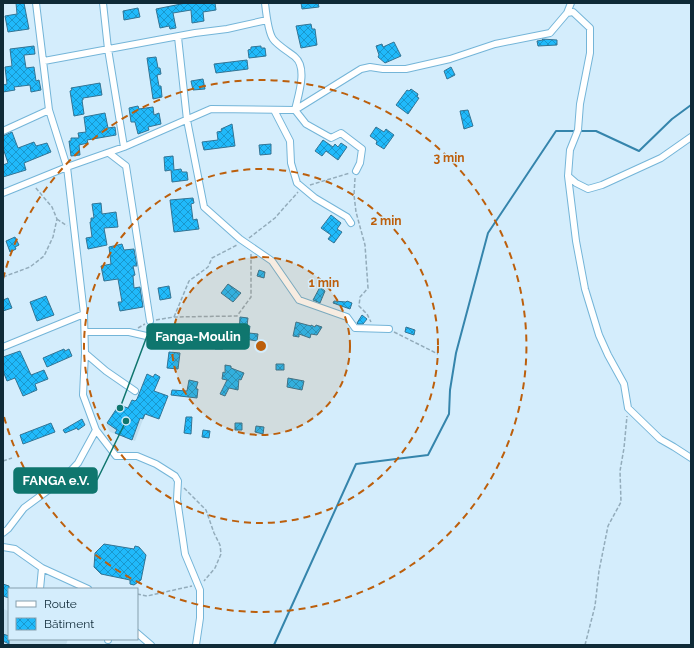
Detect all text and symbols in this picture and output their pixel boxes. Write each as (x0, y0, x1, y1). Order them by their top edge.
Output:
text: 3 min (433, 151, 465, 165)
text: 2 min (370, 214, 402, 228)
text: 1 min (309, 276, 339, 290)
callout: Fanga-Moulin (147, 324, 249, 349)
text: Fanga-Moulin (155, 329, 241, 344)
centre of rings (254, 339, 268, 353)
callout: FANGA e.V. (14, 468, 97, 493)
text: FANGA e.V. (22, 473, 90, 488)
legend (8, 588, 138, 640)
text: Route (44, 597, 77, 611)
text: Bâtiment (44, 617, 94, 631)

